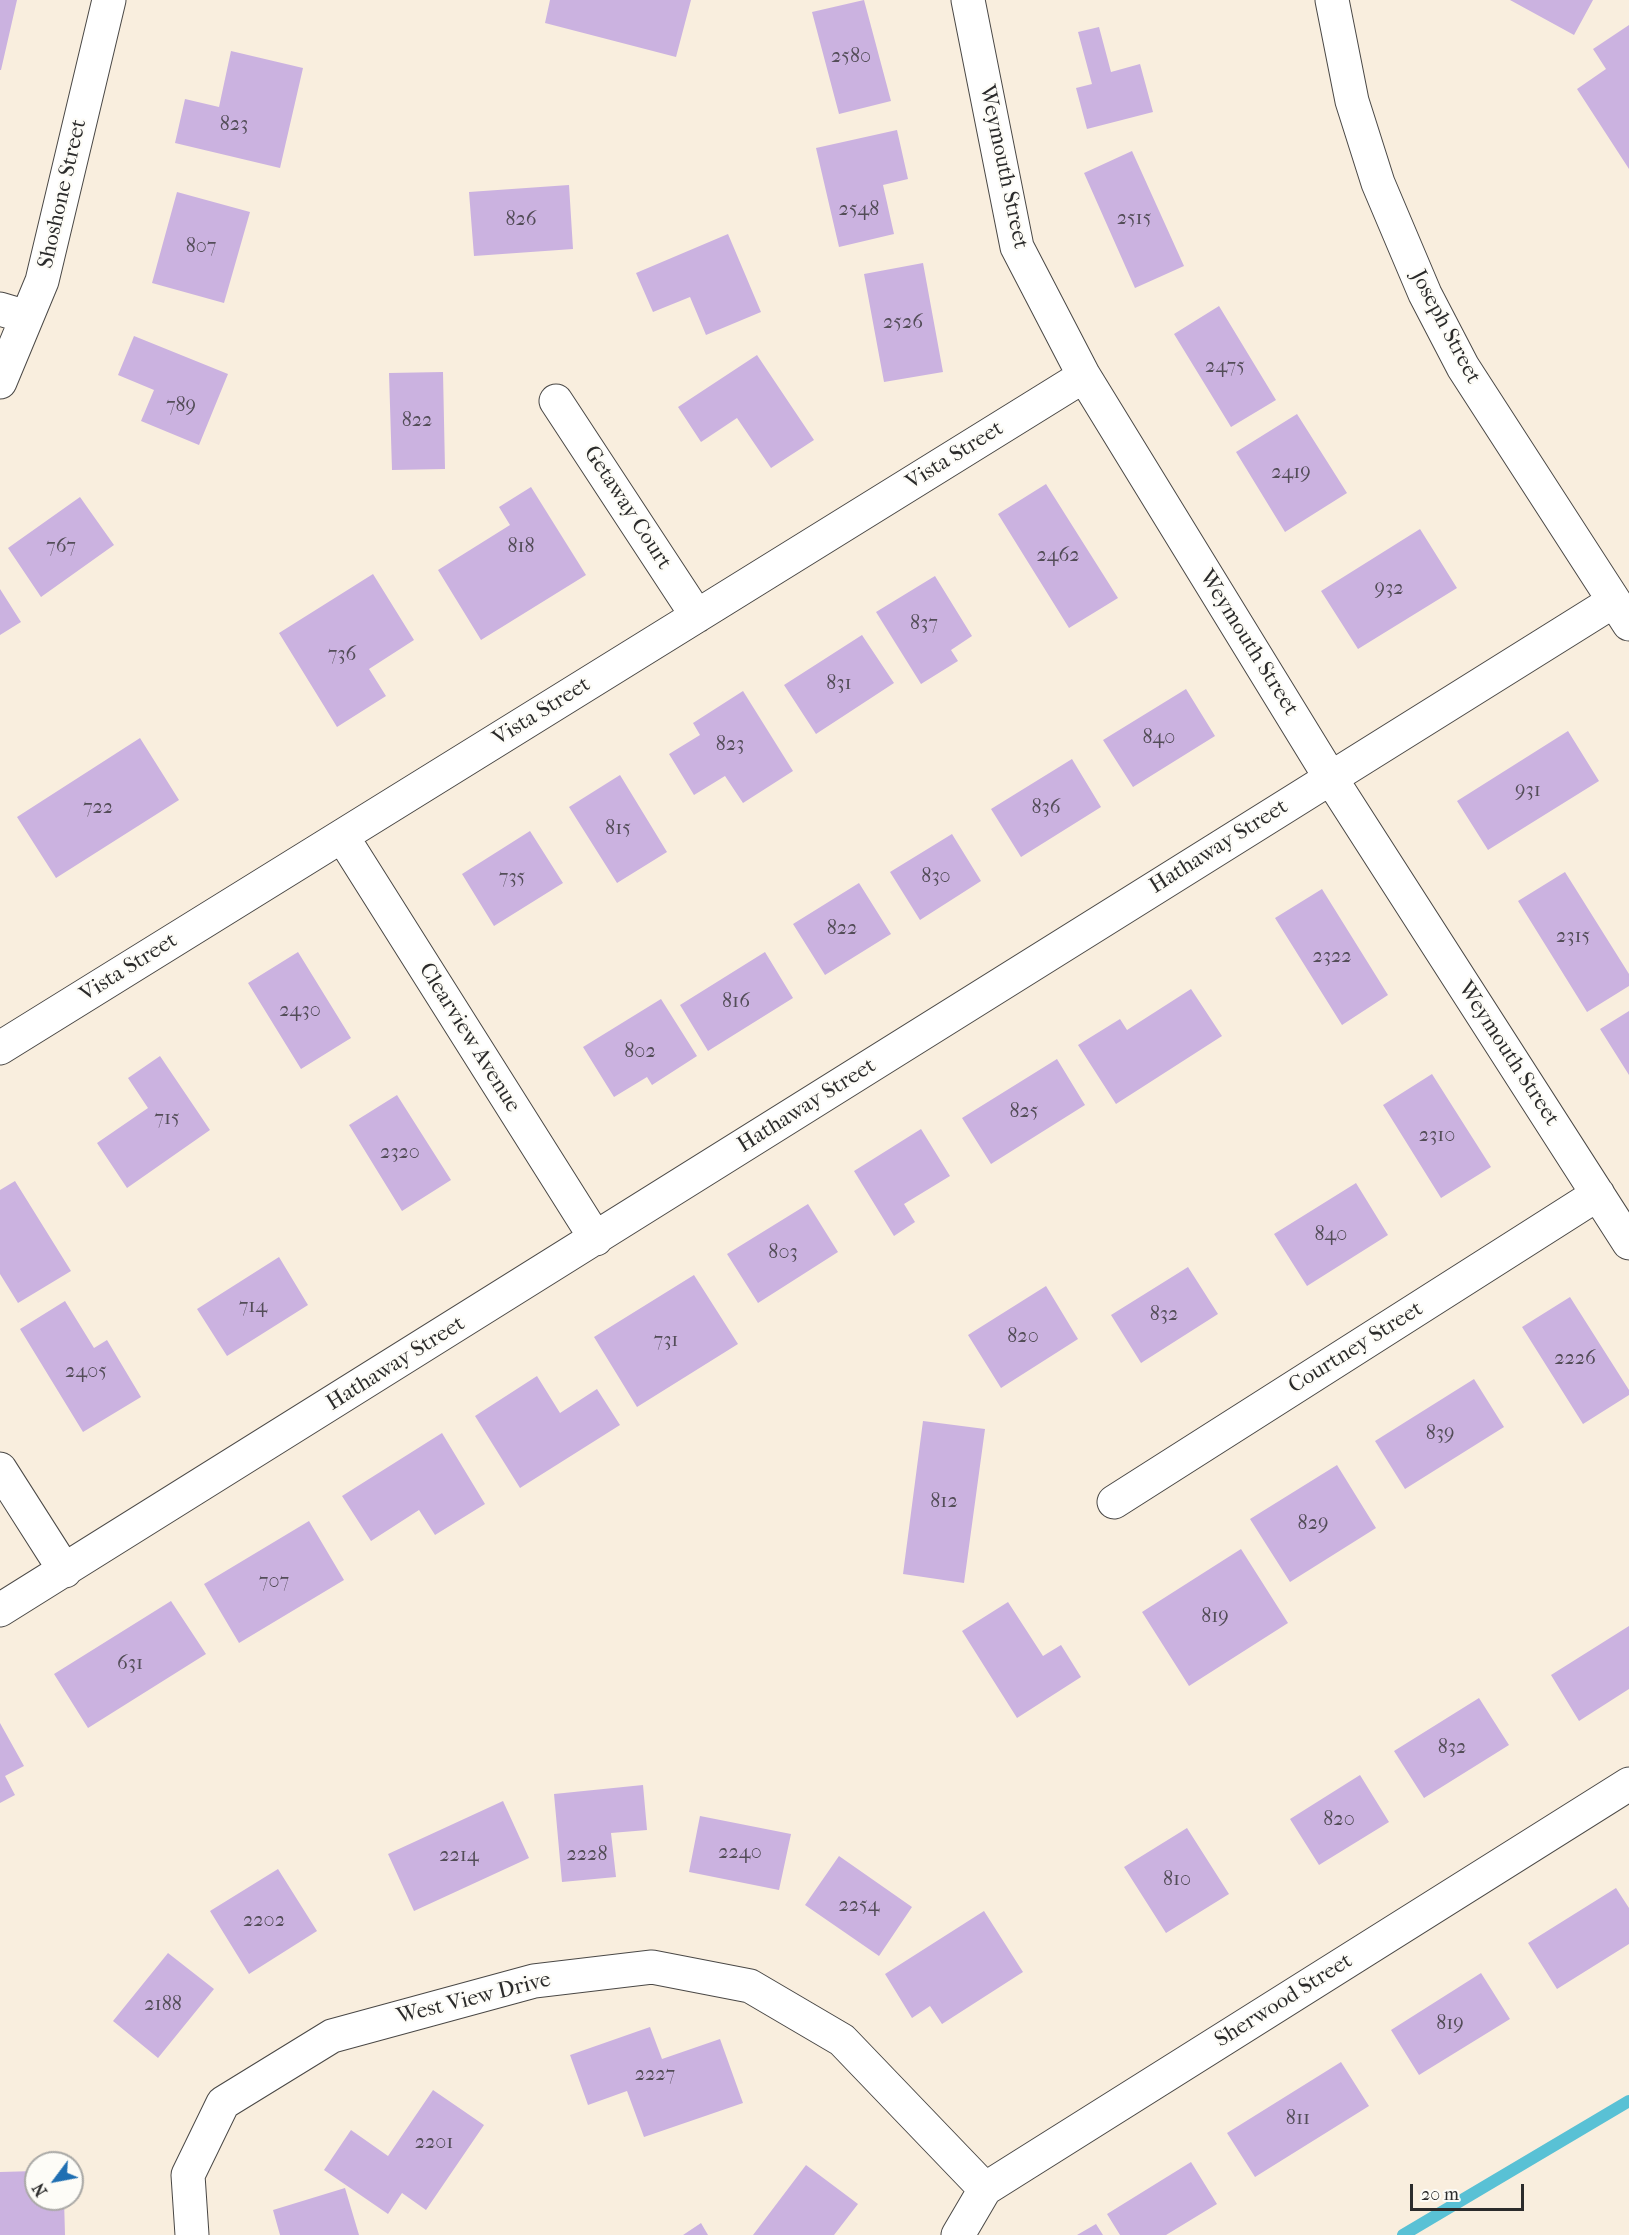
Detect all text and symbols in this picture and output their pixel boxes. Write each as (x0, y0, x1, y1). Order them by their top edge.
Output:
house number: 2580 (831, 45, 871, 69)
street label: Weymouth Street (973, 83, 1033, 251)
house number: 823 (220, 113, 248, 137)
street label: Shoshone Street (33, 117, 93, 271)
house number: 2548 (839, 198, 879, 222)
house number: 2515 (1117, 207, 1151, 231)
house number: 826 (505, 208, 537, 232)
house number: 807 (186, 235, 216, 259)
street label: Joseph Street (1404, 266, 1486, 388)
house number: 2526 (883, 311, 923, 335)
house number: 2475 (1205, 355, 1245, 379)
house number: 789 (166, 394, 196, 418)
house number: 822 (402, 409, 432, 433)
street label: Vista Street (901, 416, 1009, 496)
street label: Getaway Court (577, 441, 677, 575)
house number: 2419 (1271, 461, 1311, 485)
house number: 767 (46, 535, 76, 559)
house number: 818 (507, 535, 535, 559)
house number: 2462 (1036, 544, 1080, 568)
street label: Weymouth Street (1193, 565, 1303, 721)
house number: 932 (1375, 577, 1403, 601)
house number: 837 (910, 612, 938, 636)
house number: 736 (328, 643, 356, 667)
street label: Vista Street (488, 672, 596, 752)
house number: 831 (826, 672, 852, 696)
house number: 840 (1143, 726, 1175, 750)
house number: 823 (716, 733, 744, 757)
house number: 931 (1515, 779, 1541, 803)
street label: Hathaway Street (1145, 794, 1293, 900)
house number: 722 (83, 796, 113, 820)
house number: 836 (1031, 796, 1061, 820)
house number: 815 (605, 817, 631, 841)
house number: 830 (921, 865, 951, 889)
house number: 735 (499, 866, 525, 890)
house number: 822 (827, 917, 857, 941)
house number: 2315 (1556, 925, 1590, 949)
street label: Vista Street (75, 928, 183, 1008)
house number: 2322 (1312, 945, 1352, 969)
street label: Clearview Avenue (412, 958, 526, 1118)
street label: Weymouth Street (1451, 977, 1565, 1131)
house number: 816 (722, 990, 750, 1014)
house number: 2430 (279, 999, 321, 1023)
house number: 802 (624, 1040, 656, 1064)
street label: Hathaway Street (733, 1053, 881, 1159)
house number: 825 (1010, 1100, 1038, 1124)
house number: 715 (154, 1107, 180, 1131)
house number: 2310 (1419, 1124, 1455, 1148)
house number: 2320 (380, 1141, 420, 1165)
house number: 840 (1315, 1223, 1347, 1247)
house number: 803 (768, 1241, 798, 1265)
house number: 714 (239, 1295, 267, 1319)
street label: Courtney Street (1284, 1296, 1428, 1400)
house number: 832 (1150, 1303, 1178, 1327)
street label: Hathaway Street (322, 1311, 470, 1417)
house number: 820 (1007, 1325, 1039, 1349)
house number: 731 (654, 1329, 678, 1353)
house number: 2226 (1554, 1347, 1596, 1371)
house number: 2405 (65, 1360, 107, 1384)
house number: 839 (1426, 1422, 1454, 1446)
house number: 812 (930, 1490, 958, 1514)
house number: 829 (1298, 1512, 1328, 1536)
house number: 707 (259, 1570, 289, 1594)
house number: 819 (1201, 1605, 1229, 1629)
house number: 631 (117, 1652, 143, 1676)
house number: 832 (1438, 1736, 1466, 1760)
house number: 820 (1323, 1808, 1355, 1832)
house number: 2240 (718, 1841, 762, 1865)
house number: 2228 (567, 1843, 607, 1867)
house number: 2214 (439, 1844, 479, 1868)
house number: 810 (1163, 1868, 1191, 1892)
house number: 2254 (838, 1894, 880, 1918)
house number: 2202 (243, 1909, 285, 1933)
street label: Sherwood Street (1210, 1948, 1358, 2054)
street label: West View Drive (394, 1967, 554, 2031)
house number: 2188 (144, 1993, 182, 2017)
house number: 819 (1436, 2012, 1464, 2036)
house number: 2227 (635, 2063, 675, 2087)
house number: 811 (1286, 2107, 1310, 2131)
house number: 2201 (415, 2131, 453, 2155)
north arrow (24, 2151, 84, 2211)
scale bar (1413, 2172, 1527, 2210)
text: N (29, 2180, 51, 2200)
text: 20 m (1421, 2184, 1459, 2205)

